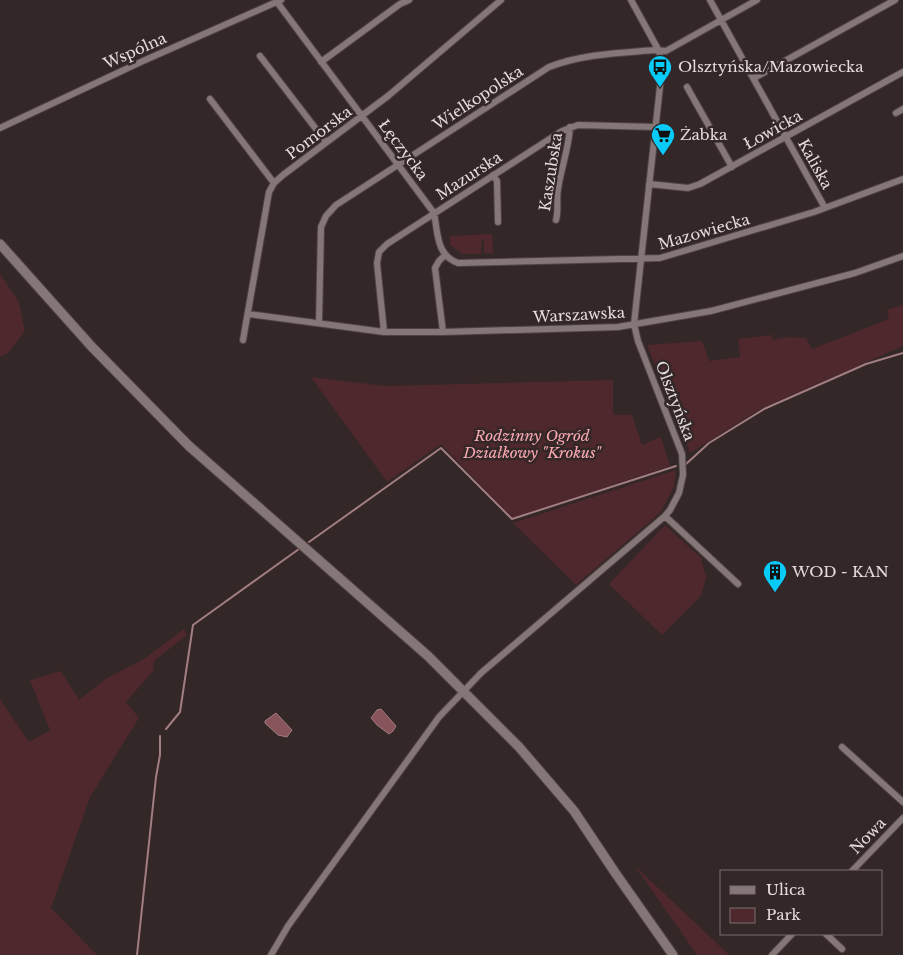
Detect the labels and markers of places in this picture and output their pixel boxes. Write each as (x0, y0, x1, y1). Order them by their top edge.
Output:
bus stop icon: Olsztyńska/Mazowiecka (647, 54, 673, 88)
place label: Olsztyńska/Mazowiecka (678, 57, 864, 76)
supermarket icon: Żabka (650, 122, 676, 156)
place label: Żabka (680, 125, 728, 144)
building icon: WOD - KAN (762, 559, 788, 593)
place label: WOD - KAN (791, 562, 889, 581)

